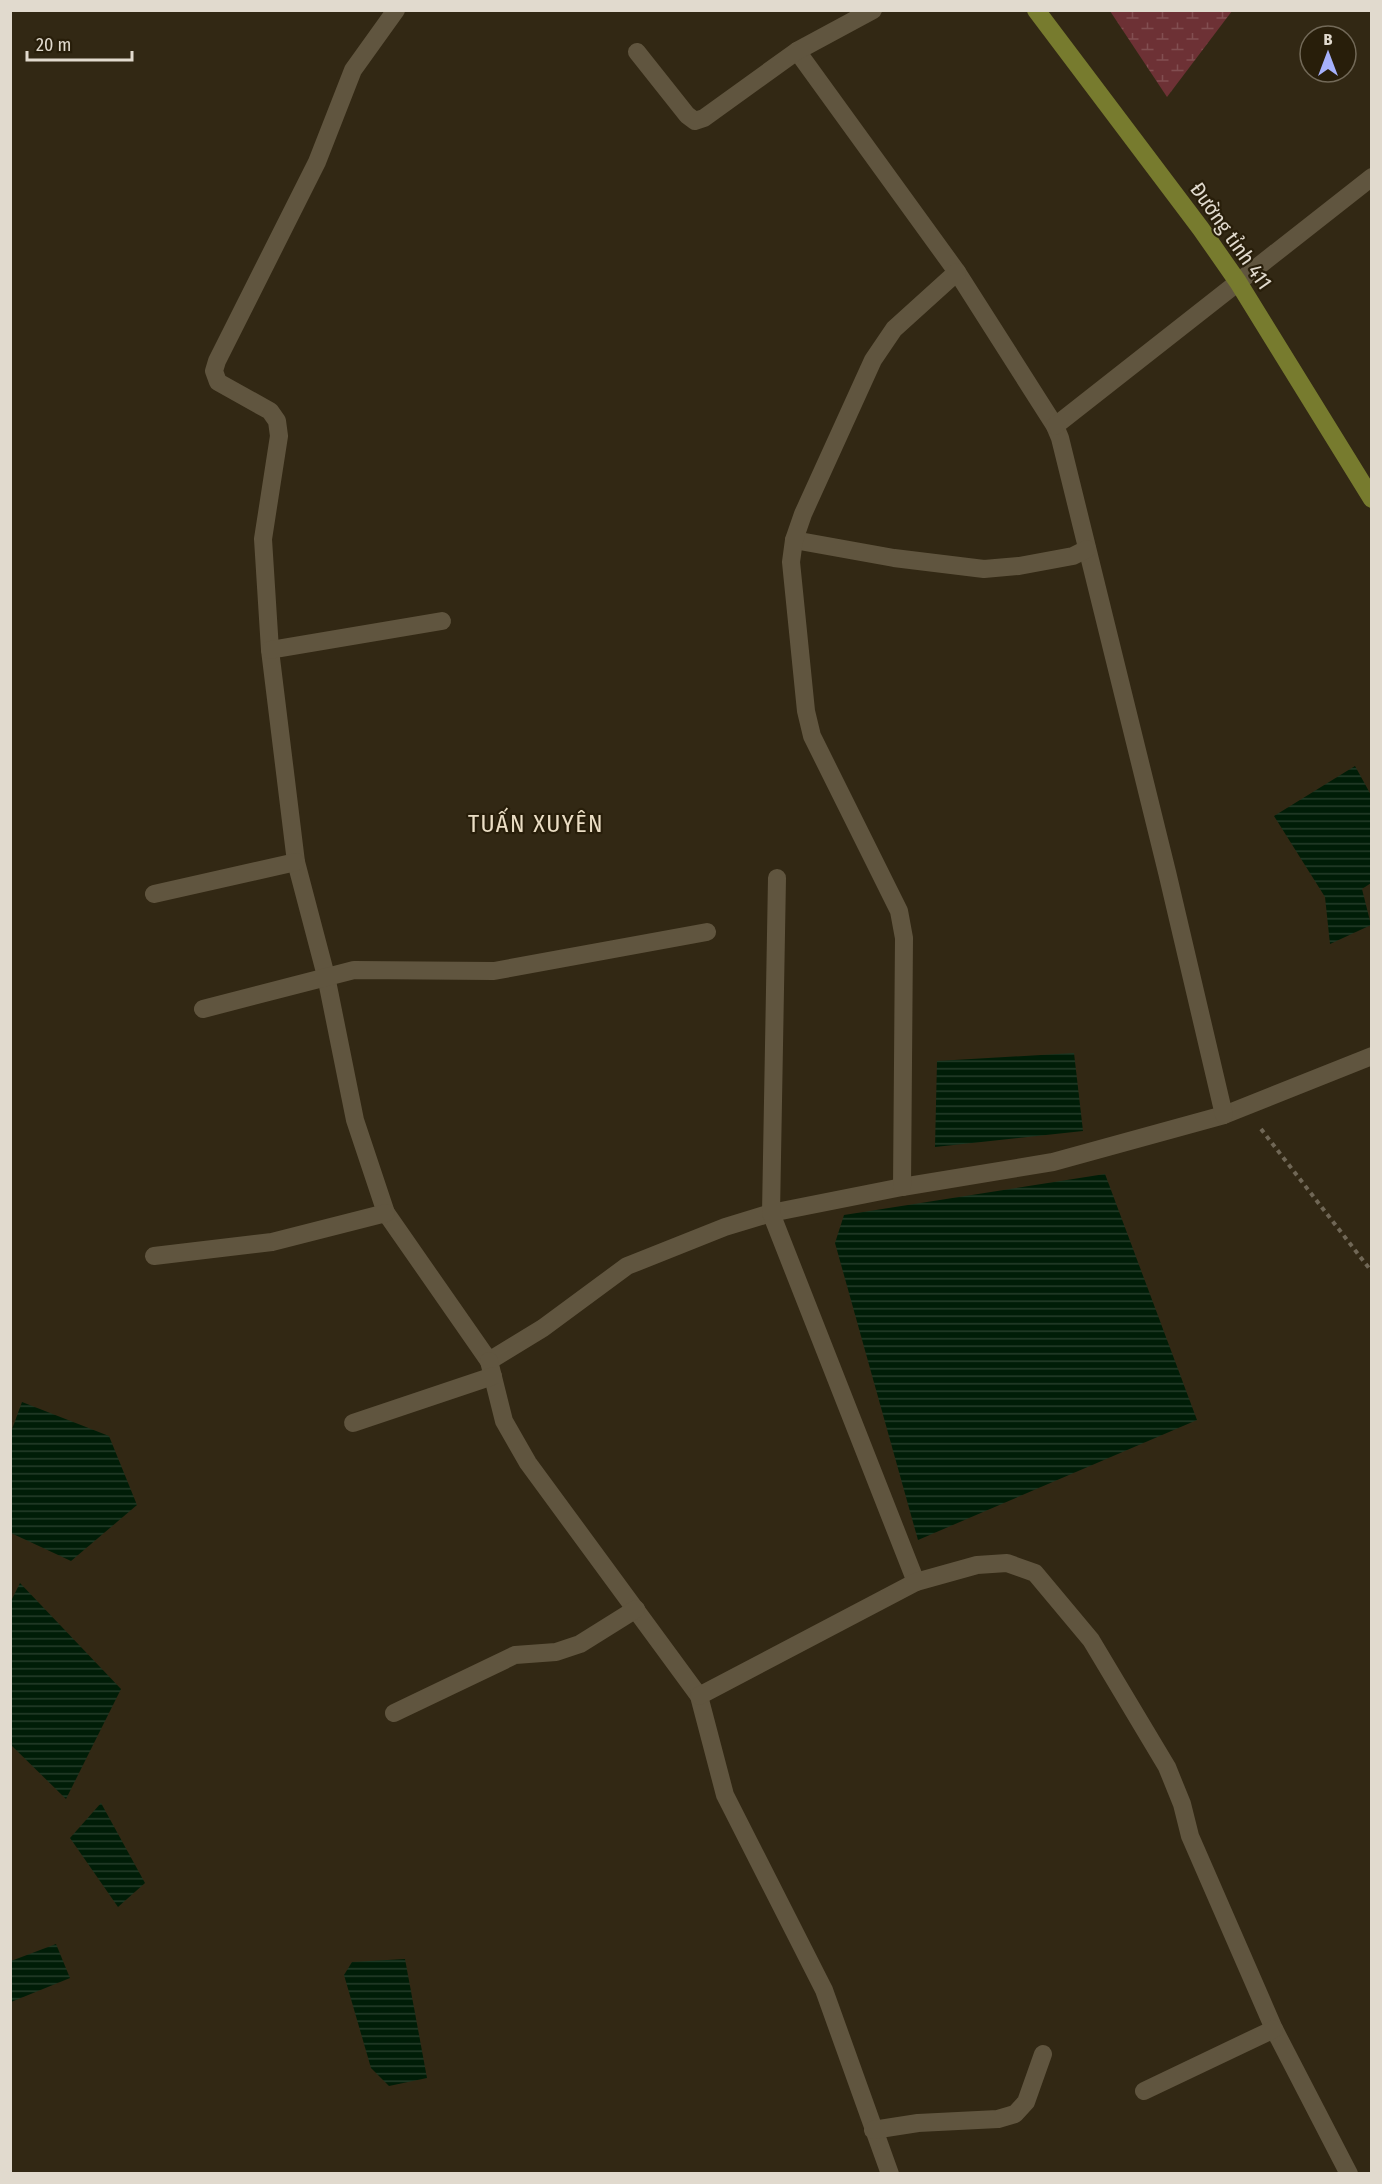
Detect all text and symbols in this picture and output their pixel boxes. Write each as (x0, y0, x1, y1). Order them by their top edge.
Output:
scale bar (27, 24, 132, 62)
north arrow (1298, 24, 1358, 84)
text: B (1324, 30, 1333, 49)
text: 20 m (36, 34, 71, 56)
street label: Đường tỉnh 411 (1184, 177, 1278, 295)
district label: TUẤN XUYÊN (468, 807, 604, 838)

